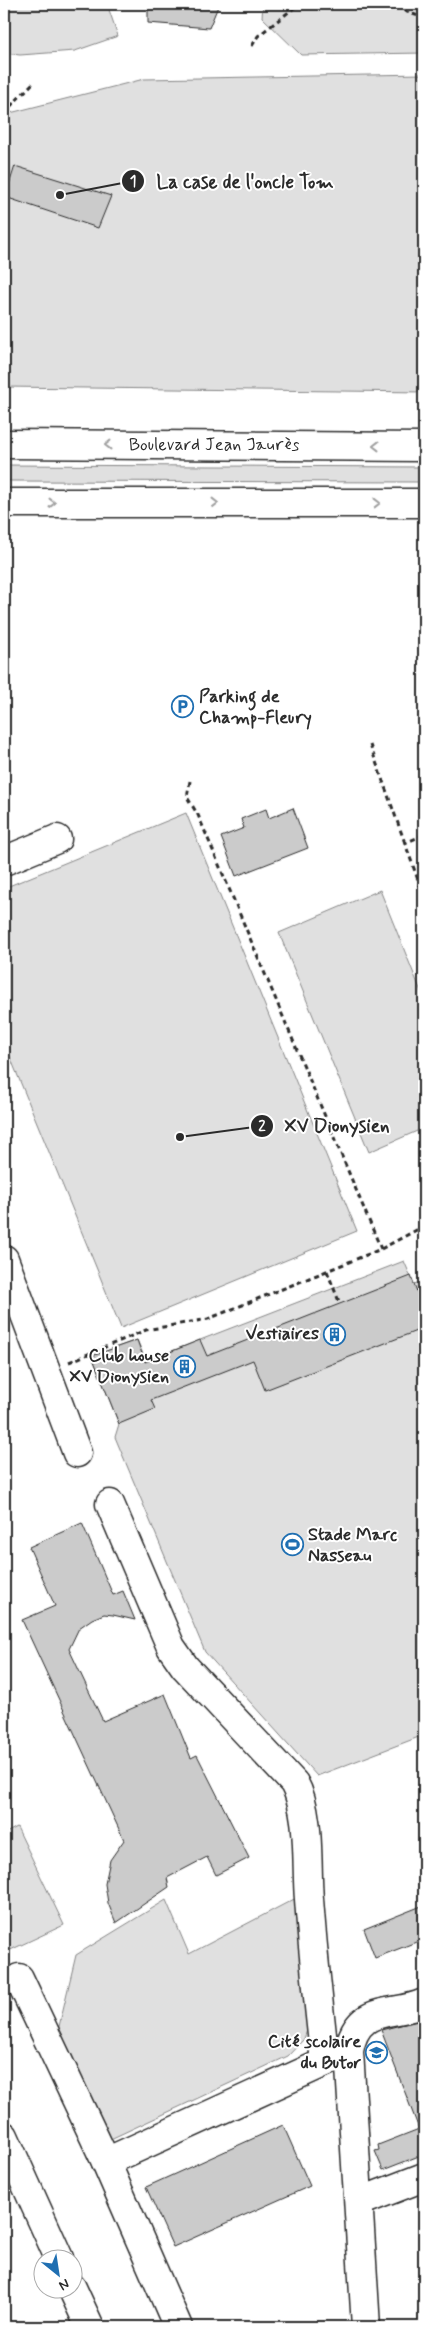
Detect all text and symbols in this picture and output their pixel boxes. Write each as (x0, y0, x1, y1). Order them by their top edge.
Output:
callout: La case de l'oncle Tom (120, 164, 344, 198)
text: La case de l'oncle Tom (156, 170, 334, 195)
text: 1 (130, 172, 136, 192)
street label: Boulevard Jean Jaurès (129, 433, 299, 457)
one-way arrow (104, 440, 112, 450)
one-way arrow (371, 441, 379, 451)
one-way arrow (49, 498, 57, 508)
one-way arrow (212, 498, 219, 508)
one-way arrow (374, 498, 382, 508)
place label: Parking de Champ-Fleury (199, 685, 312, 730)
parking icon: Parking de Champ-Fleury (171, 695, 195, 719)
callout: XV Dionysien (249, 1109, 401, 1143)
text: XV Dionysien (284, 1114, 390, 1139)
text: 2 (258, 1117, 266, 1137)
place label: Vestiaires (246, 1322, 319, 1346)
building icon: Vestiaires (323, 1322, 347, 1346)
place label: Club house XV Dionysien (69, 1344, 169, 1389)
building icon: Club house XV Dionysien (173, 1354, 197, 1378)
place label: Stade Marc Nasseau (308, 1523, 397, 1568)
sports icon: Stade Marc Nasseau (280, 1533, 304, 1557)
place label: Cité scolaire du Butor (268, 2030, 361, 2075)
school or university icon: Cité scolaire du Butor (365, 2040, 389, 2064)
north arrow (32, 2248, 82, 2298)
text: N (55, 2274, 73, 2295)

